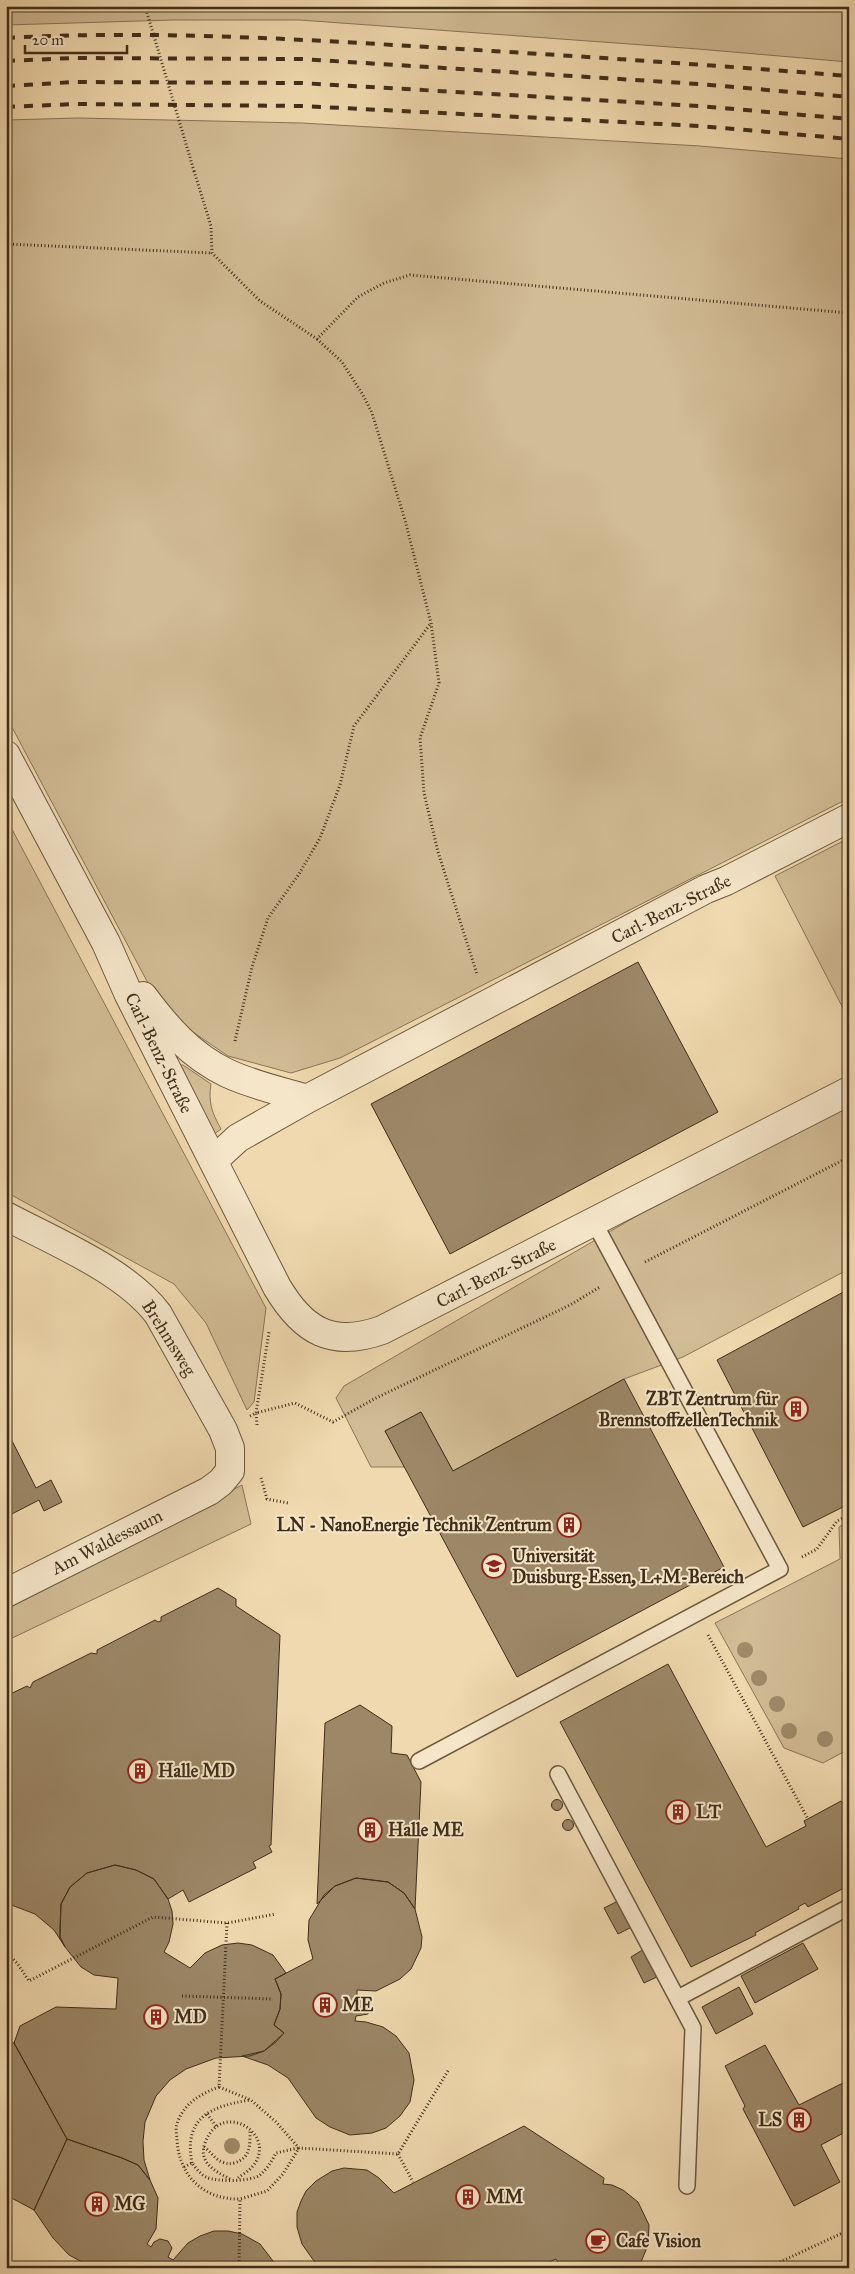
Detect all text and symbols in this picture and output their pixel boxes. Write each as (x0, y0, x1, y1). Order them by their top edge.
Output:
scale bar (25, 22, 128, 54)
text: 20 m (32, 31, 64, 49)
street label: Carl-Benz-Straße (607, 869, 735, 949)
street label: Carl-Benz-Straße (120, 989, 198, 1117)
street label: Carl-Benz-Straße (432, 1233, 560, 1313)
street label: Brehmsweg (136, 1296, 201, 1381)
place label: ZBT Zentrum für BrennstoffzellenTechnik (598, 1388, 779, 1431)
building icon: ZBT Zentrum für BrennstoffzellenTechnik (783, 1396, 809, 1422)
street label: Am Waldessaum (47, 1505, 166, 1580)
building icon: LN - NanoEnergie Technik Zentrum (556, 1512, 582, 1538)
place label: LN - NanoEnergie Technik Zentrum (276, 1514, 553, 1537)
place label: Universität Duisburg-Essen, L+M-Bereich (512, 1545, 745, 1589)
school or university icon: Universität Duisburg-Essen, L+M-Bereich (481, 1553, 507, 1579)
building icon: Halle MD (127, 1758, 153, 1784)
place label: Halle MD (158, 1760, 235, 1782)
building icon: LT (665, 1799, 691, 1825)
place label: LT (696, 1801, 722, 1823)
building icon: Halle ME (357, 1817, 383, 1843)
place label: Halle ME (388, 1819, 464, 1841)
building icon: ME (312, 1992, 338, 2018)
place label: ME (342, 1994, 374, 2016)
building icon: MD (143, 2004, 169, 2030)
place label: MD (174, 2006, 207, 2028)
building icon: LS (786, 2107, 812, 2133)
place label: LS (758, 2109, 782, 2131)
building icon: MM (455, 2184, 481, 2210)
place label: MM (486, 2186, 524, 2208)
building icon: MG (84, 2191, 110, 2217)
place label: MG (114, 2193, 145, 2215)
cafe icon: Cafe Vision (585, 2228, 611, 2254)
place label: Cafe Vision (616, 2230, 701, 2252)

